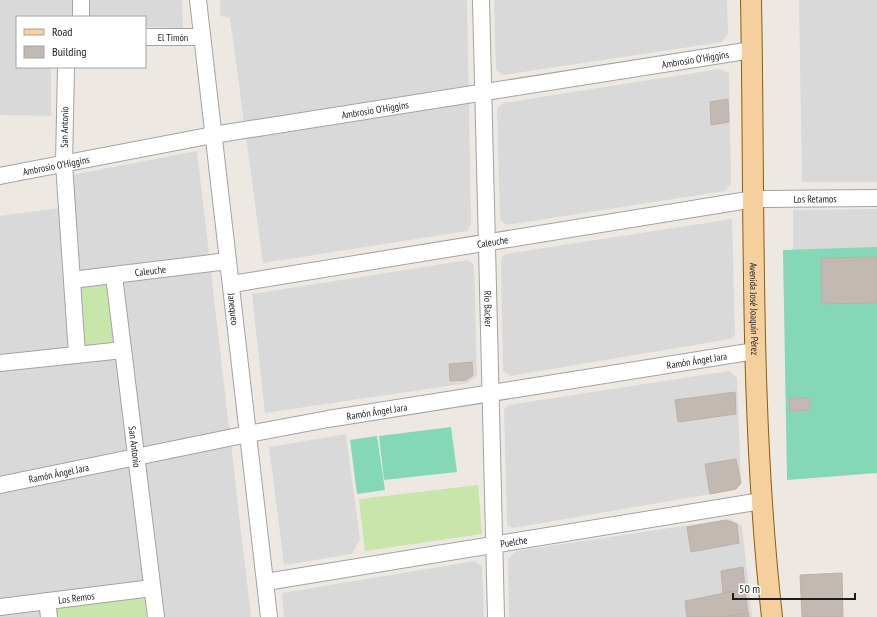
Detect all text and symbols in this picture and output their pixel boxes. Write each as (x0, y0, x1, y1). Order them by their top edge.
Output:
legend (16, 16, 146, 68)
text: Road (52, 24, 72, 39)
street label: El Timón (158, 31, 188, 44)
text: Building (52, 44, 87, 59)
street label: Ambrosio O'Higgins (661, 48, 730, 71)
street label: Ambrosio O'Higgins (341, 98, 410, 122)
street label: San Antonio (58, 106, 71, 148)
street label: Ambrosio O'Higgins (22, 153, 91, 179)
street label: Los Retamos (794, 192, 837, 206)
street label: Caleuche (476, 233, 509, 251)
street label: Caleuche (134, 263, 167, 279)
street label: Avenida José Joaquín Pérez (747, 263, 761, 356)
street label: Janequeo (225, 291, 241, 326)
street label: Río Backer (481, 291, 495, 328)
street label: Ramón Ángel Jara (666, 350, 728, 372)
street label: Ramón Ángel Jara (346, 400, 408, 423)
street label: San Antonio (126, 425, 144, 468)
street label: Ramón Ángel Jara (28, 461, 90, 486)
street label: Puelche (499, 533, 528, 551)
scale bar (733, 575, 855, 601)
text: 50 m (739, 581, 760, 596)
street label: Los Remos (58, 589, 96, 607)

